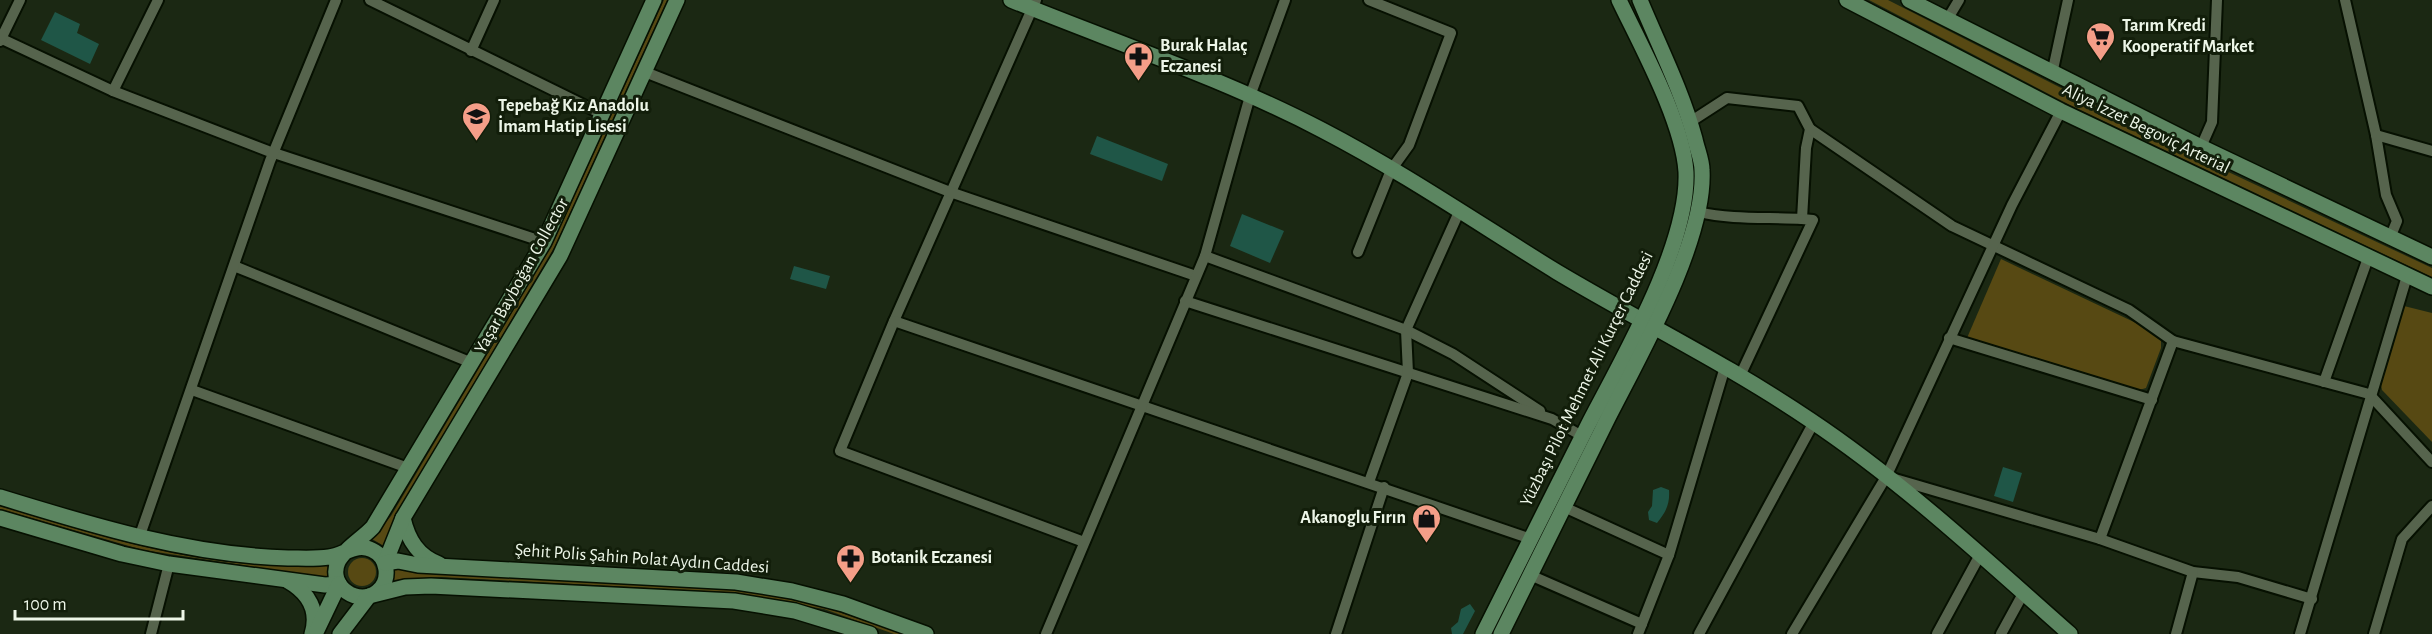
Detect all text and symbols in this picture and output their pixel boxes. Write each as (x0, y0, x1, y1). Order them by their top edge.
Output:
place label: Tarım Kredi Kooperatif Market (2122, 17, 2254, 56)
supermarket icon: Tarım Kredi Kooperatif Market (2085, 20, 2117, 62)
place label: Burak Halaç Eczanesi (1160, 37, 1247, 76)
pharmacy icon: Burak Halaç Eczanesi (1123, 40, 1155, 82)
street label: Aliya İzzet Begoviç Arterial (2059, 79, 2233, 177)
place label: Tepebağ Kız Anadolu İmam Hatip Lisesi (498, 97, 649, 136)
school or university icon: Tepebağ Kız Anadolu İmam Hatip Lisesi (461, 100, 493, 142)
street label: Yaşar Bayboğan Collector (472, 195, 572, 357)
street label: Yüzbaşı Pilot Mehmet Ali Kurçer Caddesi (1517, 249, 1657, 509)
shop icon: Akanoglu Fırın (1411, 502, 1443, 544)
place label: Akanoglu Fırın (1300, 509, 1406, 527)
street label: Şehit Polis Şahin Polat Aydın Caddesi (514, 541, 770, 577)
pharmacy icon: Botanik Eczanesi (834, 542, 866, 584)
place label: Botanik Eczanesi (871, 549, 992, 567)
scale bar (15, 583, 183, 621)
text: 100 m (24, 596, 67, 614)

